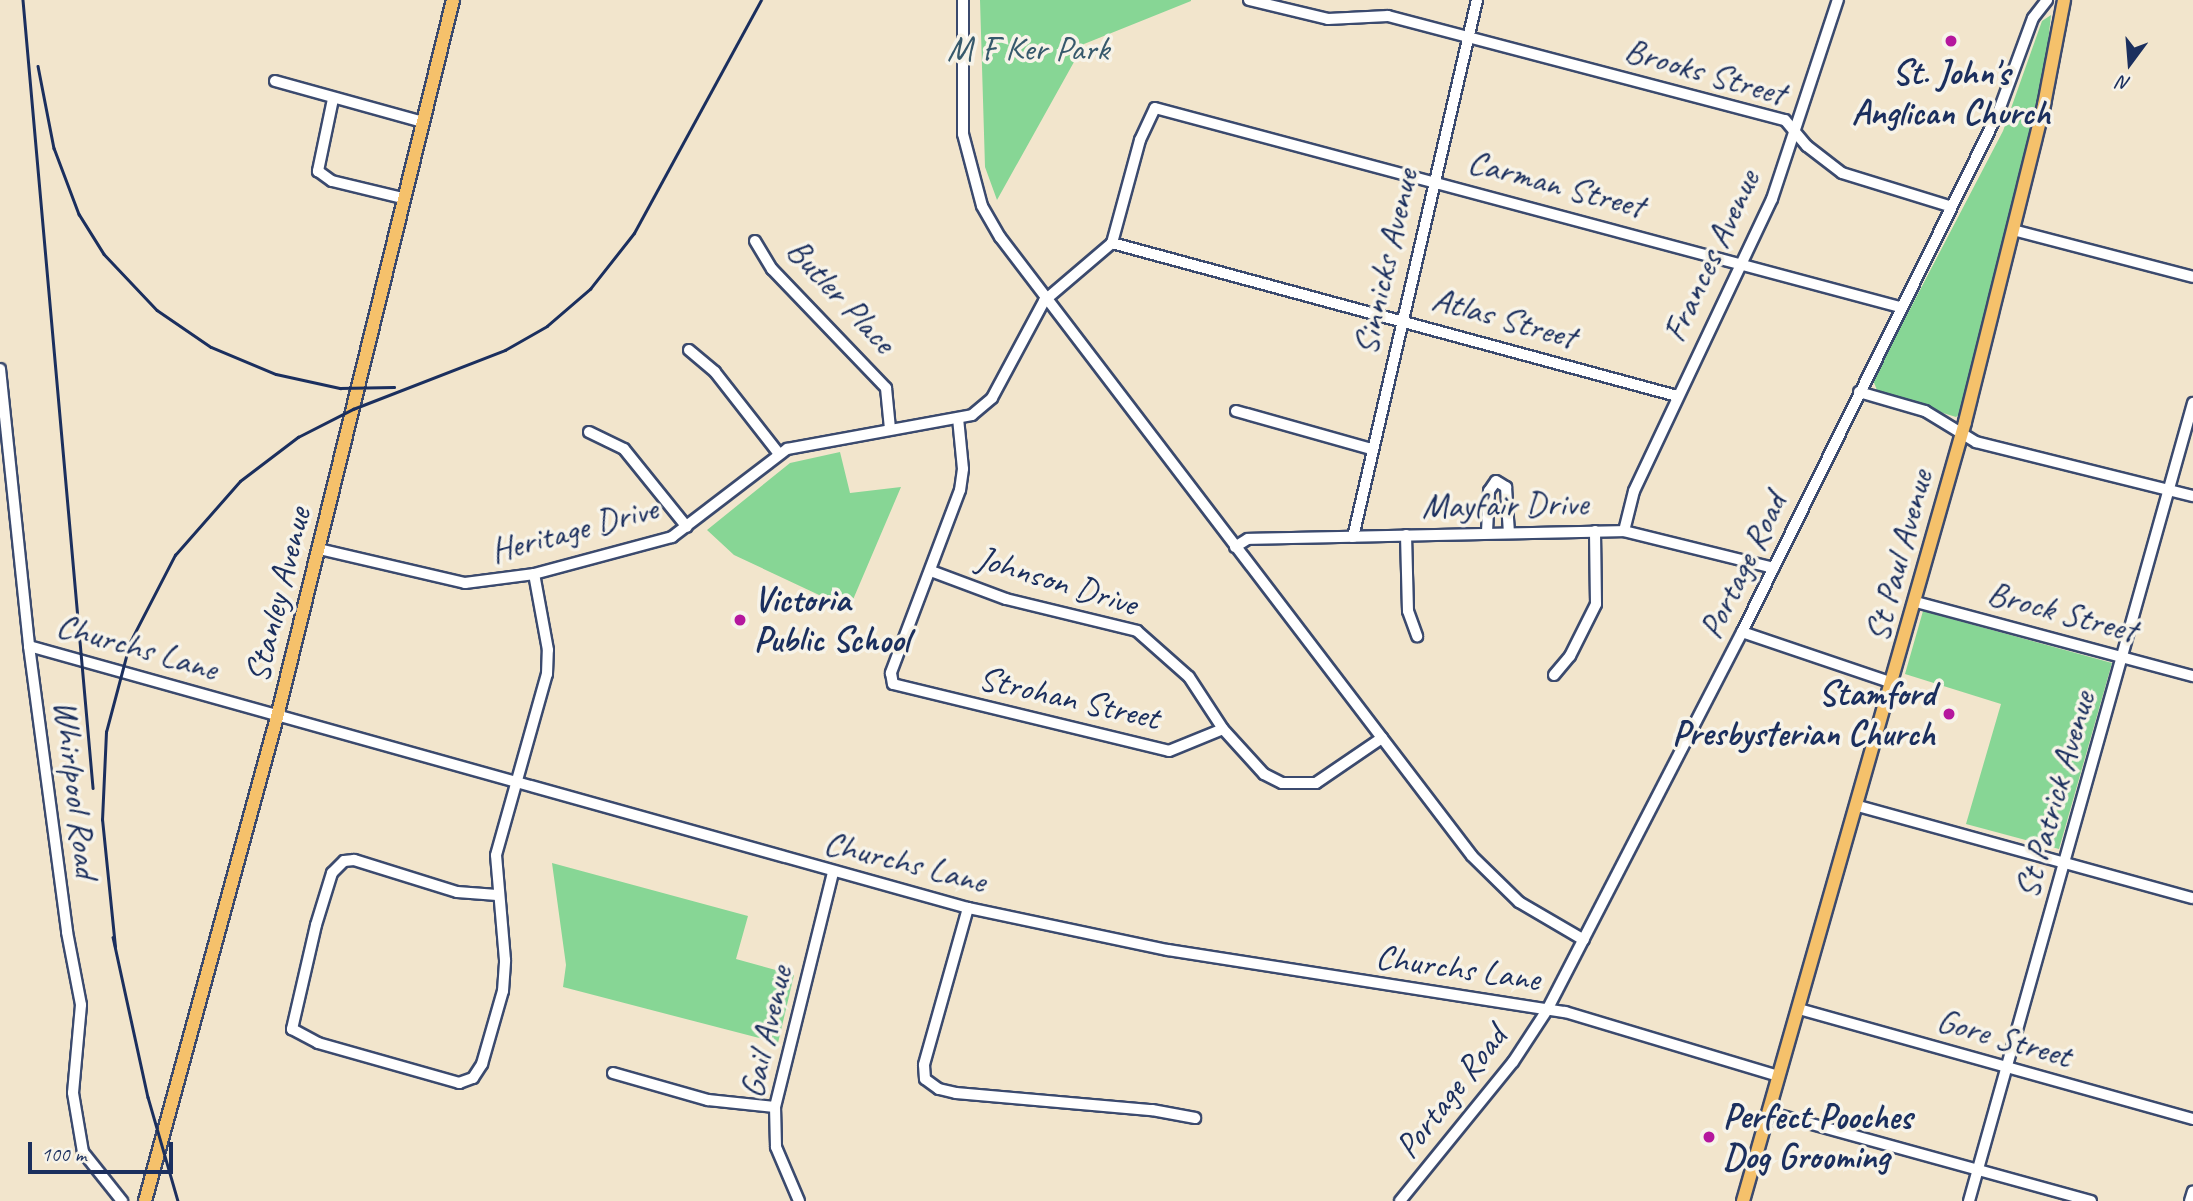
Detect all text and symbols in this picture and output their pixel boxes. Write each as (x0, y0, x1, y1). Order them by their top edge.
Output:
park label: M F Ker Park (947, 28, 1109, 70)
north arrow (2095, 28, 2165, 98)
street label: Brooks Street (1620, 29, 1790, 115)
marker: St. John's Anglican Church (1943, 33, 1959, 49)
place label: St. John's Anglican Church (1851, 52, 2051, 134)
text: N (2115, 70, 2133, 96)
street label: Carman Street (1463, 140, 1649, 228)
street label: Frances Avenue (1653, 164, 1769, 348)
street label: Sinnicks Avenue (1344, 165, 1428, 359)
street label: Butler Place (777, 230, 905, 362)
street label: Atlas Street (1428, 278, 1580, 358)
street label: St Paul Avenue (1856, 466, 1942, 646)
street label: Mayfair Drive (1421, 483, 1589, 527)
street label: Portage Road (1690, 486, 1796, 646)
street label: Heritage Drive (486, 488, 662, 572)
street label: Stanley Avenue (236, 503, 320, 687)
street label: Johnson Drive (971, 537, 1143, 625)
street label: Brock Street (1983, 572, 2141, 652)
place label: Victoria Public School (754, 579, 910, 661)
street label: Churchs Lane (52, 604, 222, 690)
marker: Victoria Public School (732, 612, 748, 628)
street label: Strohan Street (974, 657, 1164, 739)
place label: Stamford Presbysterian Church (1671, 673, 1935, 755)
street label: St Patrick Avenue (2005, 687, 2105, 903)
street label: Whirlpool Road (44, 698, 108, 880)
marker: Stamford Presbysterian Church (1941, 706, 1957, 722)
street label: Churchs Lane (820, 822, 990, 902)
street label: Churchs Lane (1373, 936, 1543, 1000)
street label: Gail Avenue (731, 962, 801, 1102)
street label: Gore Street (1932, 999, 2076, 1077)
street label: Portage Road (1386, 1017, 1516, 1167)
place label: Perfect Pooches Dog Grooming (1723, 1096, 1912, 1178)
scale bar (32, 1128, 177, 1172)
marker: Perfect Pooches Dog Grooming (1701, 1129, 1717, 1145)
text: 100 m (41, 1141, 86, 1167)

